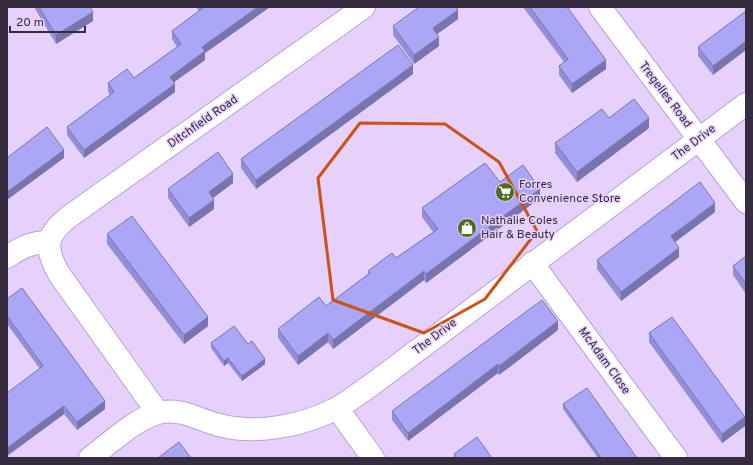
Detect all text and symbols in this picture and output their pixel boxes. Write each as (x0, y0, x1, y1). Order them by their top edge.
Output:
scale bar (10, 8, 85, 34)
text: 20 m (16, 15, 44, 31)
street label: Tregelles Road (635, 59, 695, 131)
street label: Ditchfield Road (165, 92, 241, 152)
street label: The Drive (669, 121, 719, 165)
place label: Forres Convenience Store (519, 177, 621, 207)
supermarket icon: Forres Convenience Store (494, 181, 516, 203)
place label: Nathalie Coles Hair & Beauty (481, 213, 558, 243)
shop icon: Nathalie Coles Hair & Beauty (456, 217, 478, 239)
street label: The Drive (410, 315, 460, 359)
street label: McAdam Close (574, 324, 634, 398)

